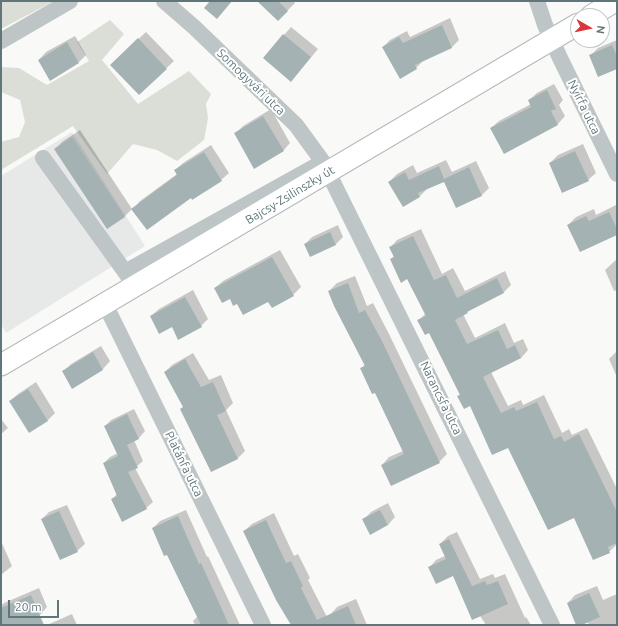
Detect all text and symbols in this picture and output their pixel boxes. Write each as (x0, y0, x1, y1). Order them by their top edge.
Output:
north arrow (570, 8, 610, 48)
text: N (594, 25, 607, 35)
street label: Somogyvári utca (214, 46, 288, 118)
street label: Nyírfa utca (565, 78, 603, 136)
street label: Bajcsy-Zsilinszky út (243, 163, 337, 227)
street label: Narancsfa utca (417, 359, 465, 437)
street label: Platánfa utca (162, 429, 206, 499)
scale bar (10, 592, 61, 618)
text: 20 m (15, 600, 42, 613)

